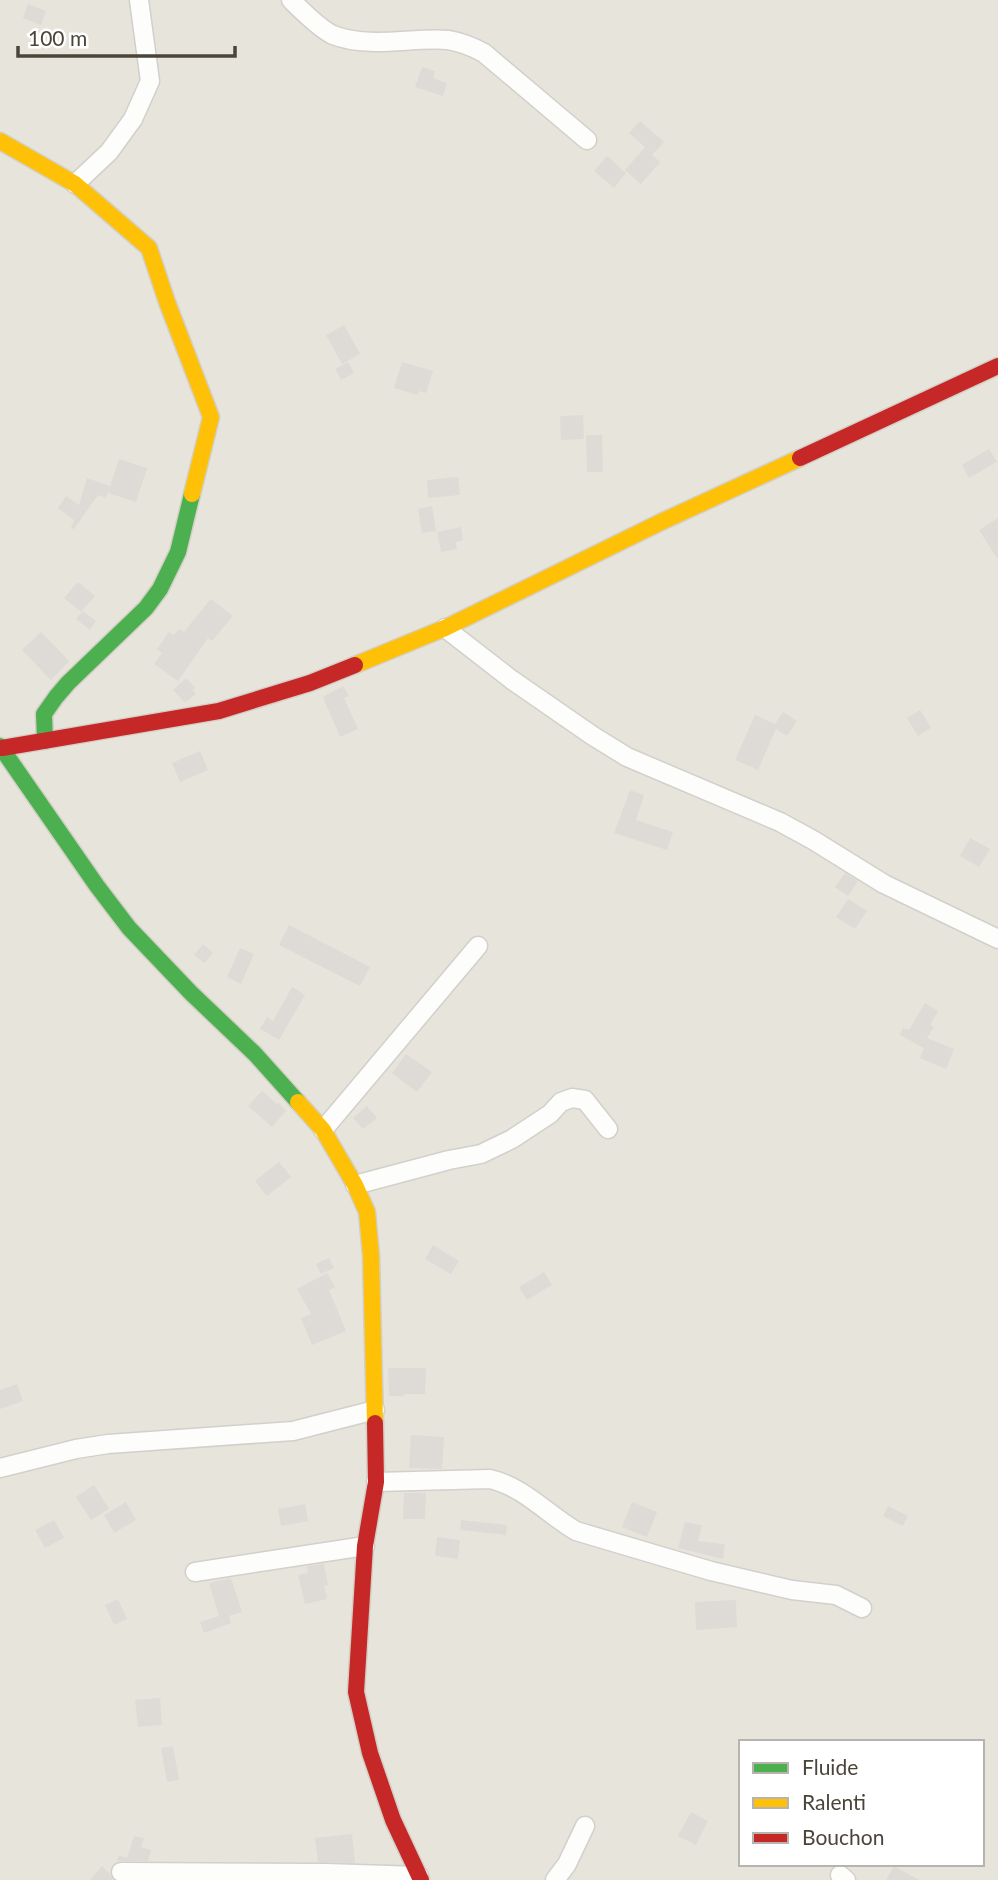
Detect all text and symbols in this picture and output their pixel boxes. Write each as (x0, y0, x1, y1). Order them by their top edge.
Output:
scale bar (18, 14, 234, 58)
text: 100 m (28, 25, 87, 50)
legend (739, 1740, 984, 1866)
text: Fluide (802, 1754, 858, 1779)
text: Ralenti (802, 1789, 866, 1814)
text: Bouchon (802, 1824, 884, 1849)

